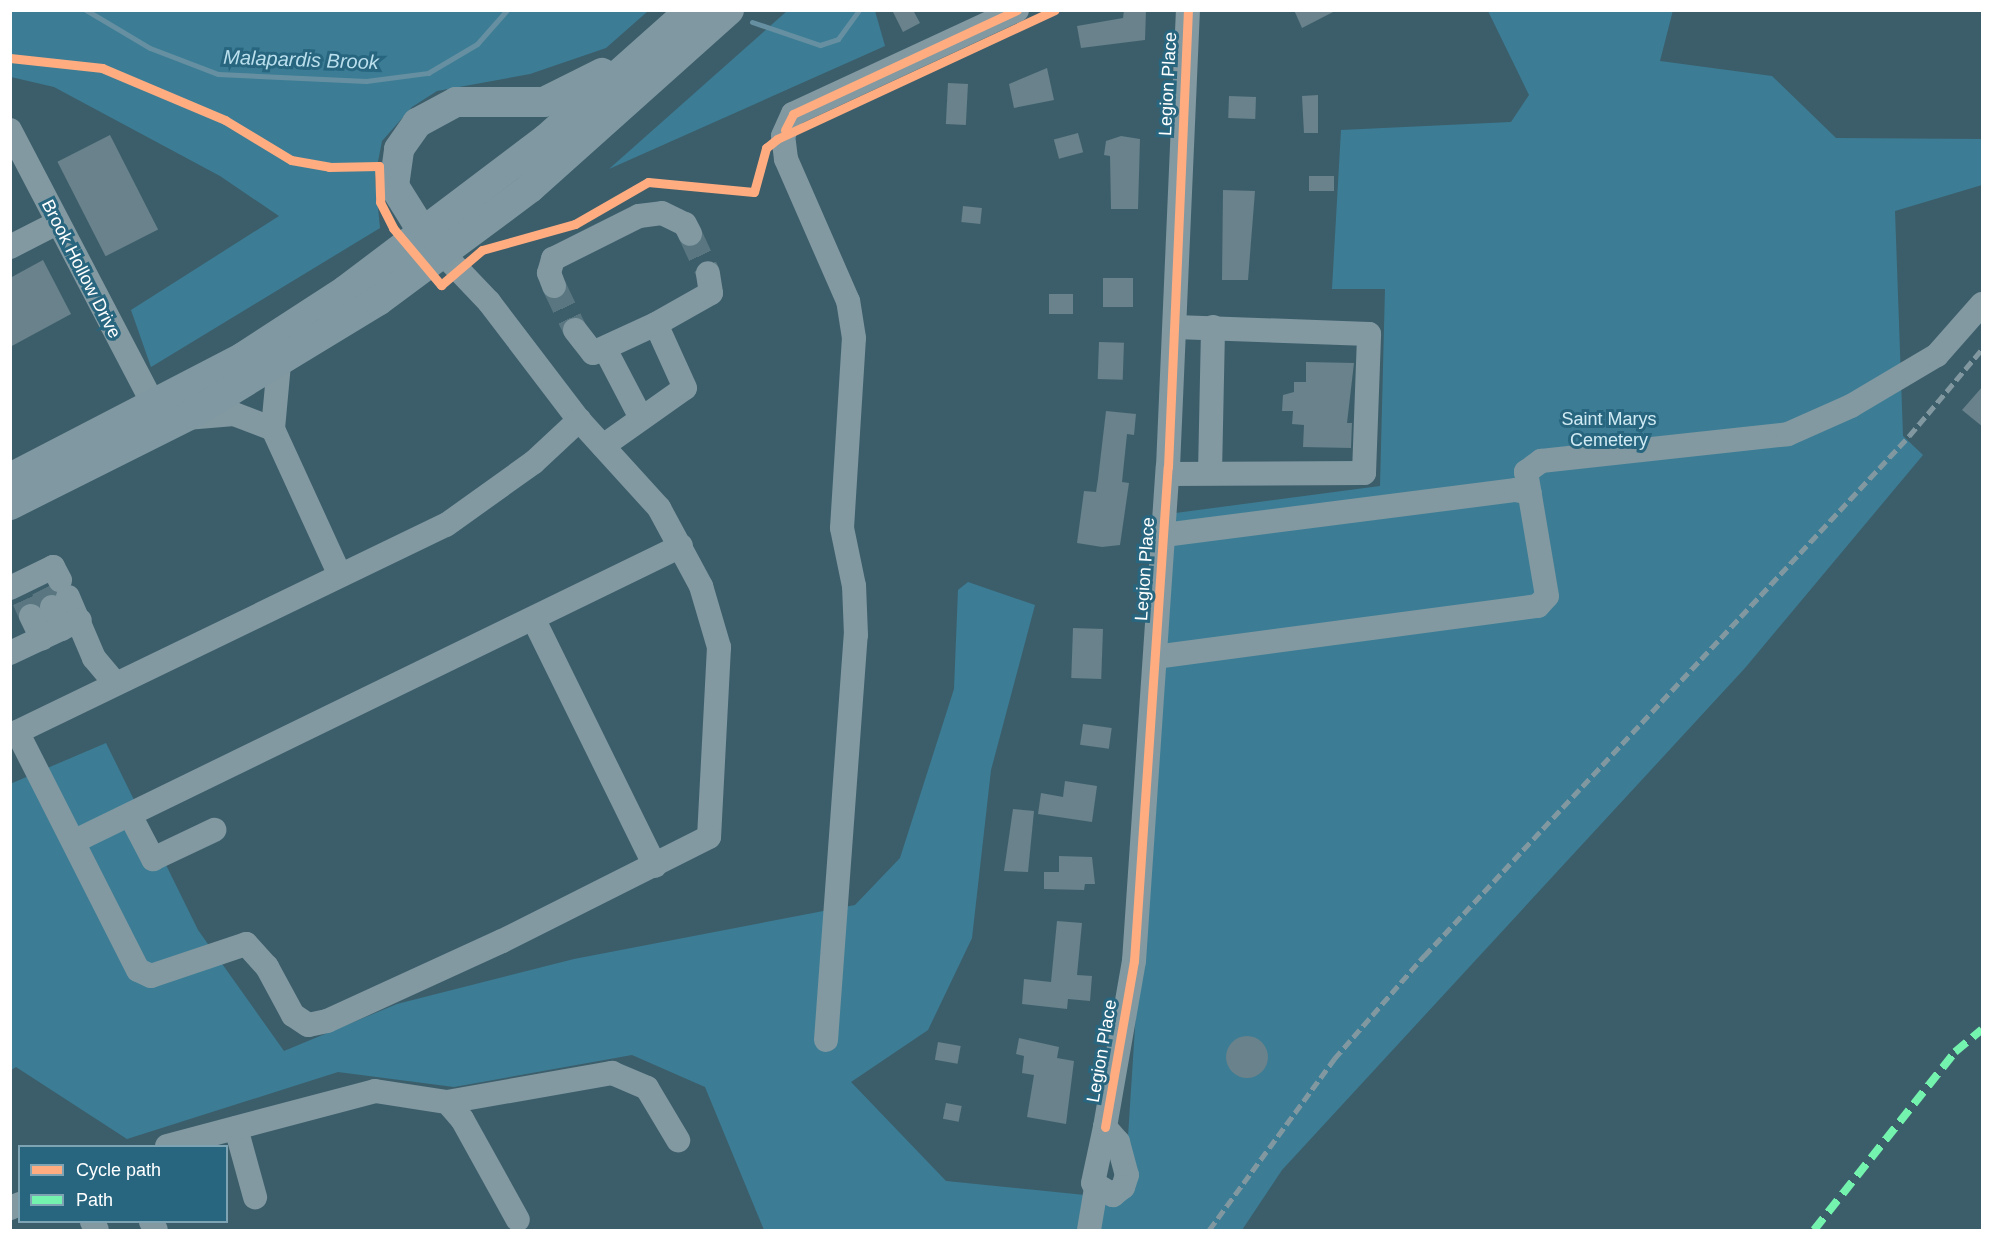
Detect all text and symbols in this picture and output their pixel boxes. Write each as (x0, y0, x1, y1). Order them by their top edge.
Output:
street label: Legion Place (1154, 31, 1182, 137)
water label: Malapardis Brook (223, 45, 379, 75)
street label: Brook Hollow Drive (37, 196, 125, 342)
park label: Saint Marys Cemetery (1561, 409, 1657, 452)
street label: Legion Place (1131, 516, 1159, 622)
street label: Legion Place (1082, 998, 1122, 1104)
legend (18, 1145, 228, 1223)
text: Cycle path (76, 1160, 161, 1180)
text: Path (76, 1190, 113, 1210)

